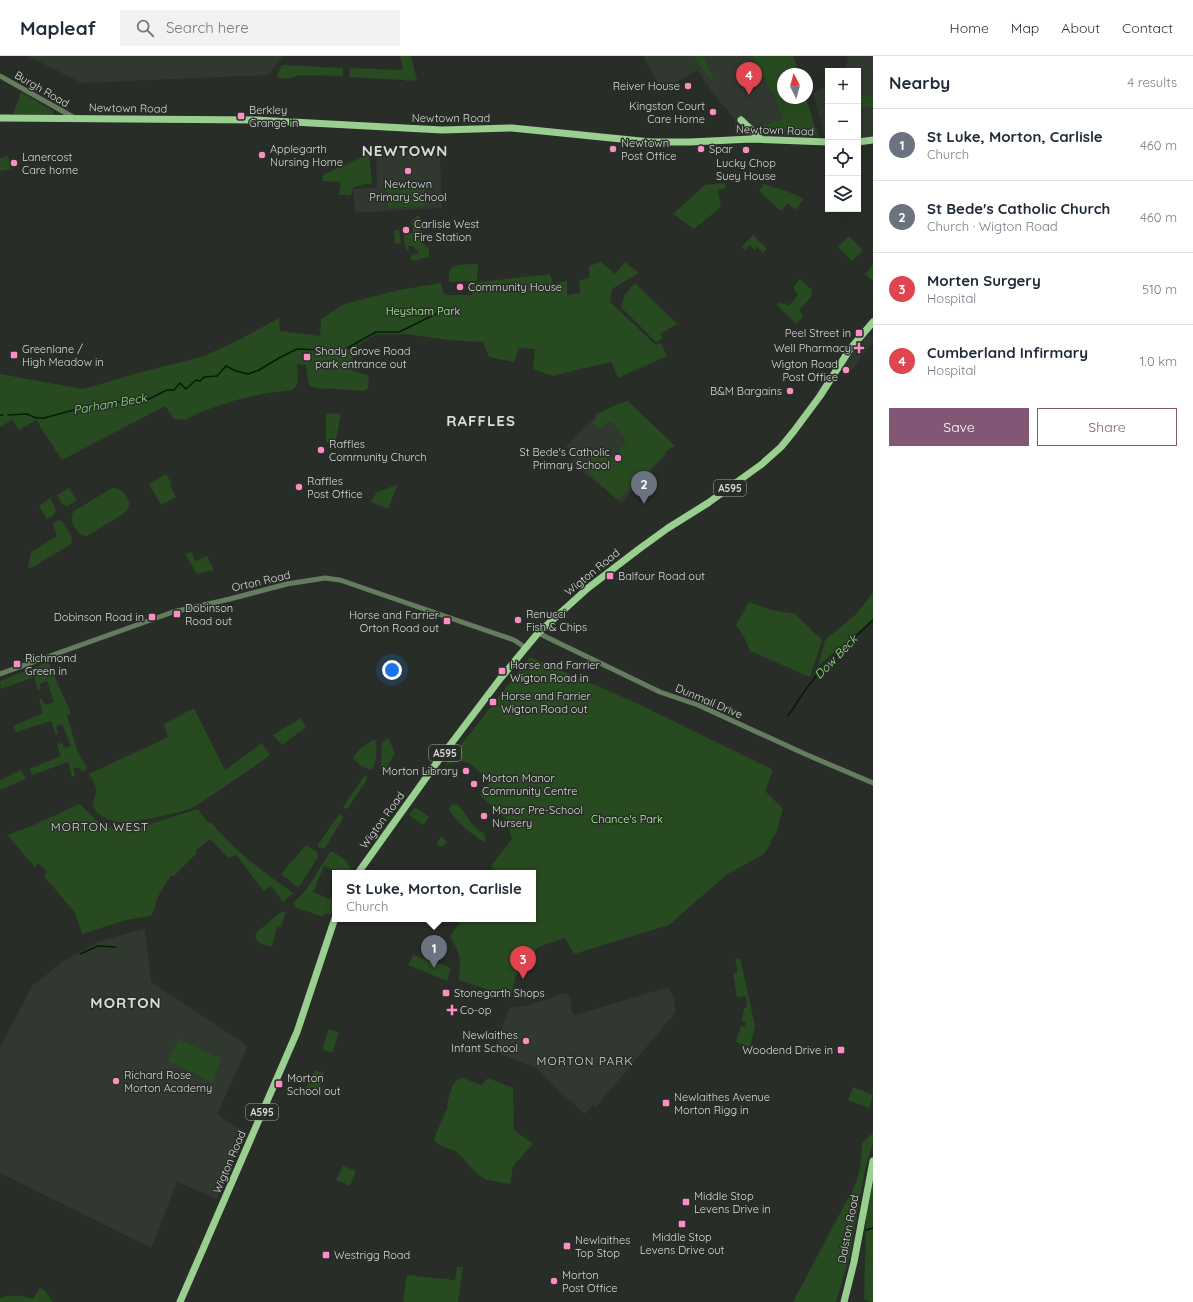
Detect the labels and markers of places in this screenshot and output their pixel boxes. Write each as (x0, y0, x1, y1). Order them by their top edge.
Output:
pin: 4 (736, 62, 762, 95)
place label: Reiver House (613, 79, 680, 93)
marker: Reiver House (683, 81, 693, 91)
place label: Kingston Court Care Home (629, 99, 705, 126)
place label: Berkley Grange in (249, 103, 298, 130)
marker: Kingston Court Care Home (708, 107, 718, 117)
marker: Berkley Grange in (236, 111, 246, 121)
place label: Newtown Post Office (621, 136, 677, 163)
place label: Applegarth Nursing Home (270, 142, 343, 169)
place label: Spar (709, 142, 734, 156)
marker: Newtown Post Office (608, 144, 618, 154)
marker: Spar (696, 144, 706, 154)
marker: Lucky Chop Suey House (741, 145, 751, 155)
place label: Lanercost Care home (22, 150, 78, 177)
marker: Applegarth Nursing Home (257, 150, 267, 160)
place label: Lucky Chop Suey House (716, 156, 776, 183)
marker: Lanercost Care home (9, 158, 19, 168)
marker: Newtown Primary School (403, 166, 413, 176)
place label: Newtown Primary School (369, 177, 447, 204)
place label: Carlisle West Fire Station (414, 217, 480, 244)
marker: Carlisle West Fire Station (401, 225, 411, 235)
place label: Community House (468, 280, 562, 294)
marker: Community House (455, 282, 465, 292)
place label: Peel Street in (785, 326, 851, 340)
marker: Peel Street in (854, 328, 864, 338)
place label: Well Pharmacy (774, 341, 851, 355)
place label: Greenlane / High Meadow in (22, 342, 104, 369)
marker: Well Pharmacy (854, 343, 864, 353)
place label: Shady Grove Road park entrance out (315, 344, 411, 371)
marker: Greenlane / High Meadow in (9, 350, 19, 360)
marker: Shady Grove Road park entrance out (302, 352, 312, 362)
place label: Wigton Road Post Office (771, 357, 838, 384)
marker: Wigton Road Post Office (841, 365, 851, 375)
place label: B&M Bargains (710, 384, 782, 398)
marker: B&M Bargains (785, 386, 795, 396)
place label: Raffles Community Church (329, 437, 426, 464)
marker: Raffles Community Church (316, 445, 326, 455)
place label: St Bede's Catholic Primary School (520, 445, 610, 472)
marker: St Bede's Catholic Primary School (613, 453, 623, 463)
pin: 2 (631, 471, 657, 504)
place label: Raffles Post Office (307, 474, 363, 501)
marker: Raffles Post Office (294, 482, 304, 492)
place label: Balfour Road out (618, 569, 705, 583)
marker: Balfour Road out (605, 571, 615, 581)
place label: Dobinson Road out (185, 601, 233, 628)
place label: Renucci Fish & Chips (526, 607, 587, 634)
place label: Horse and Farrier Orton Road out (349, 608, 440, 635)
marker: Dobinson Road out (172, 609, 182, 619)
place label: Dobinson Road in (54, 610, 144, 624)
marker: Dobinson Road in (147, 612, 157, 622)
marker: Renucci Fish & Chips (513, 615, 523, 625)
marker: Horse and Farrier Orton Road out (442, 616, 452, 626)
place label: Richmond Green in (25, 651, 76, 678)
place label: Horse and Farrier Wigton Road in (510, 658, 601, 685)
marker: Richmond Green in (12, 659, 22, 669)
marker: Horse and Farrier Wigton Road in (497, 666, 507, 676)
place label: Horse and Farrier Wigton Road out (501, 689, 592, 716)
marker: Horse and Farrier Wigton Road out (488, 697, 498, 707)
place label: Morton Library (382, 764, 458, 778)
marker: Morton Library (461, 766, 471, 776)
place label: Morton Manor Community Centre (482, 771, 578, 798)
marker: Morton Manor Community Centre (469, 779, 479, 789)
place label: Manor Pre-School Nursery (492, 803, 583, 830)
marker: Manor Pre-School Nursery (479, 811, 489, 821)
pin: 1 (421, 935, 447, 968)
pin: 3 (510, 946, 536, 979)
place label: Stonegarth Shops (454, 986, 545, 1000)
marker: Stonegarth Shops (441, 988, 451, 998)
place label: Co-op (460, 1003, 492, 1017)
marker: Co-op (447, 1005, 457, 1015)
place label: Newlaithes Infant School (451, 1028, 518, 1055)
marker: Newlaithes Infant School (521, 1036, 531, 1046)
place label: Woodend Drive in (742, 1043, 833, 1057)
marker: Woodend Drive in (836, 1045, 846, 1055)
place label: Richard Rose Morton Academy (124, 1068, 212, 1095)
place label: Morton School out (287, 1071, 341, 1098)
marker: Richard Rose Morton Academy (111, 1076, 121, 1086)
marker: Morton School out (274, 1079, 284, 1089)
place label: Newlaithes Avenue Morton Rigg in (674, 1090, 770, 1117)
marker: Newlaithes Avenue Morton Rigg in (661, 1098, 671, 1108)
place label: Middle Stop Levens Drive in (694, 1189, 771, 1216)
marker: Middle Stop Levens Drive in (681, 1197, 691, 1207)
marker: Middle Stop Levens Drive out (677, 1219, 687, 1229)
place label: Middle Stop Levens Drive out (640, 1230, 725, 1257)
place label: Newlaithes Top Stop (575, 1233, 630, 1260)
marker: Newlaithes Top Stop (562, 1241, 572, 1251)
place label: Westrigg Road (334, 1248, 410, 1262)
marker: Westrigg Road (321, 1250, 331, 1260)
place label: Morton Post Office (562, 1268, 618, 1295)
marker: Morton Post Office (549, 1276, 559, 1286)

